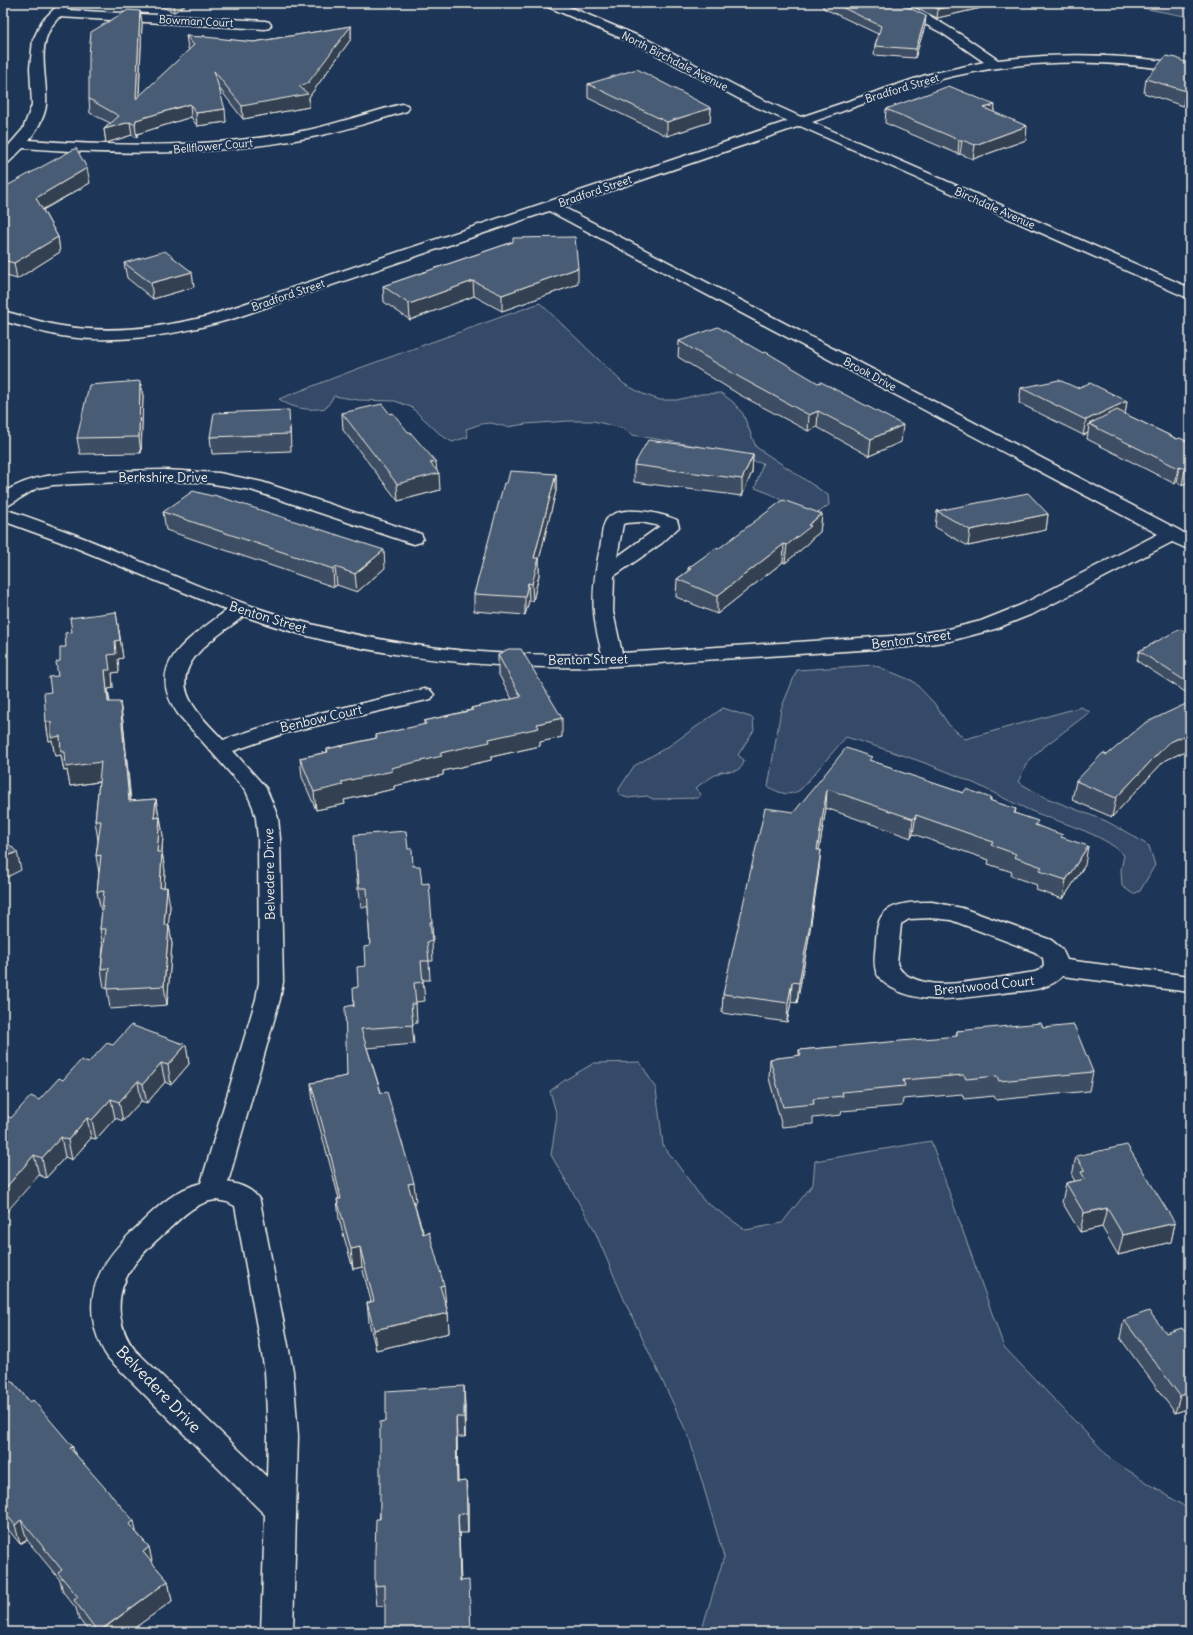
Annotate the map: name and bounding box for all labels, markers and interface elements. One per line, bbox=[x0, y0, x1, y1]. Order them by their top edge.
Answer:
street label: Bowman Court bbox=[158, 12, 234, 30]
street label: North Birchdale Avenue bbox=[619, 28, 731, 94]
street label: Bradford Street bbox=[863, 70, 941, 106]
street label: Bellflower Court bbox=[173, 136, 254, 156]
street label: Bradford Street bbox=[556, 172, 634, 210]
street label: Birchdale Avenue bbox=[953, 184, 1037, 232]
street label: Bradford Street bbox=[249, 276, 327, 314]
street label: Brook Drive bbox=[841, 354, 899, 394]
street label: Berkshire Drive bbox=[118, 469, 208, 486]
street label: Benton Street bbox=[227, 598, 309, 637]
street label: Benton Street bbox=[870, 626, 952, 653]
street label: Benton Street bbox=[548, 650, 629, 669]
street label: Benbow Court bbox=[278, 701, 364, 736]
street label: Belvedere Drive bbox=[260, 828, 279, 920]
street label: Brentwood Court bbox=[933, 972, 1036, 999]
street label: Belvedere Drive bbox=[112, 1341, 206, 1437]

